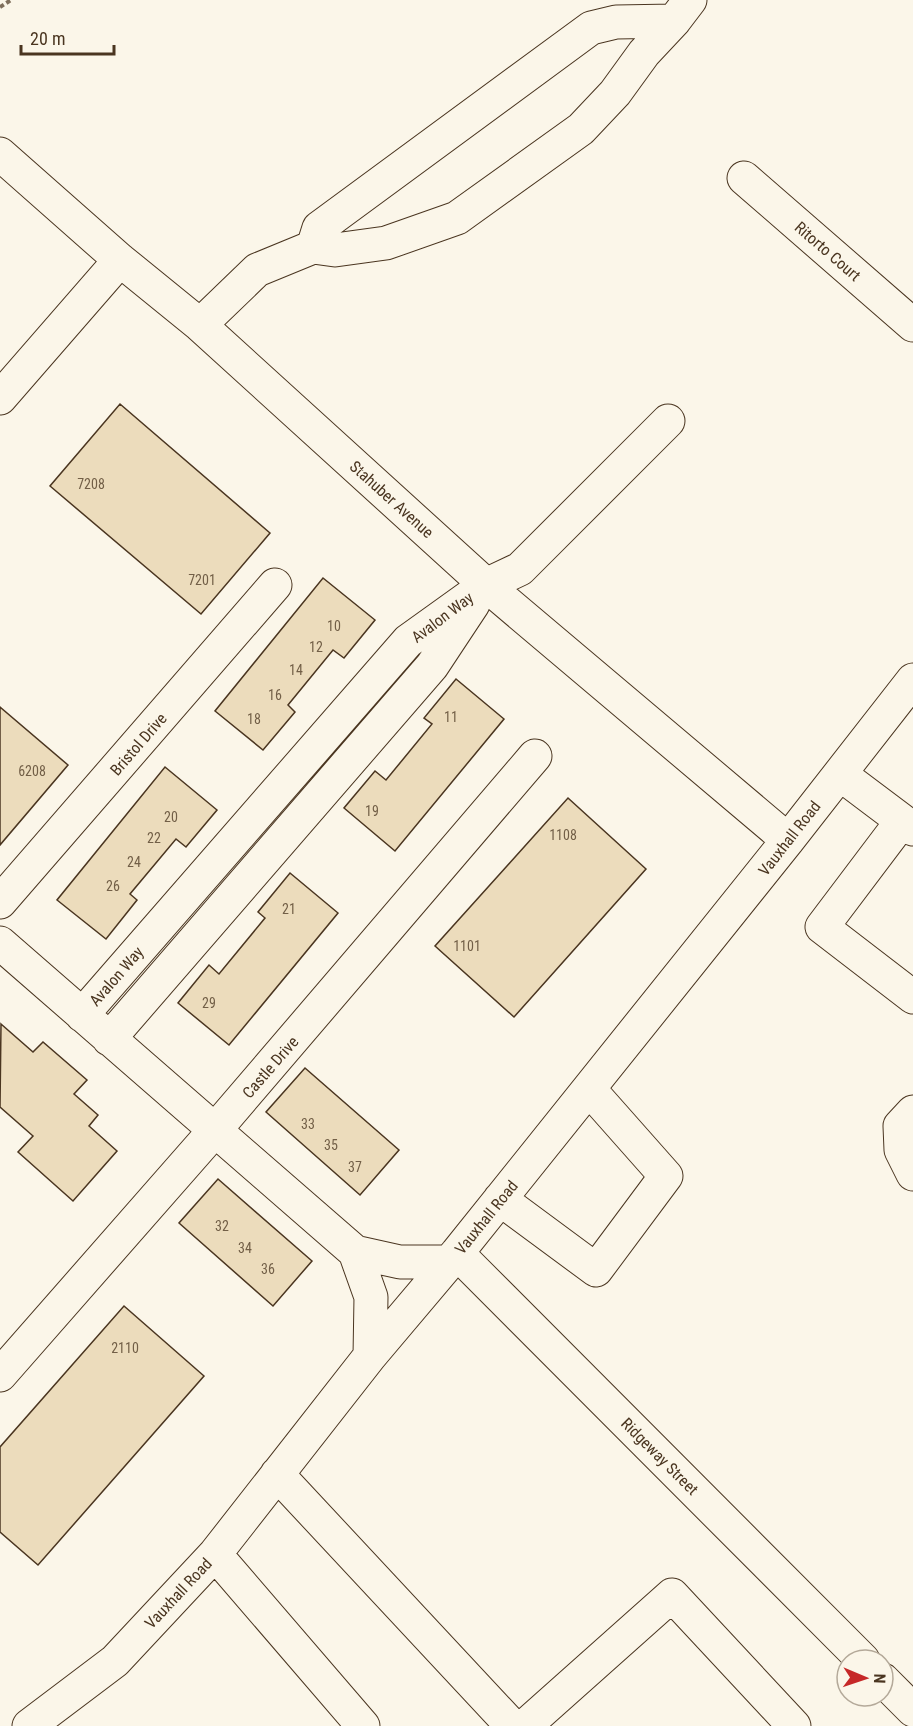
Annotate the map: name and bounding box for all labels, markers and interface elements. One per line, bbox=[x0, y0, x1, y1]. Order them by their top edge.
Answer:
scale bar bbox=[21, 18, 114, 56]
text: 20 m bbox=[30, 28, 65, 49]
street label: Ritorto Court bbox=[791, 218, 865, 285]
street label: Stahuber Avenue bbox=[346, 457, 437, 542]
house number: 7208 bbox=[77, 476, 105, 492]
house number: 7201 bbox=[188, 572, 216, 588]
street label: Avalon Way bbox=[408, 588, 477, 647]
house number: 10 bbox=[327, 618, 341, 634]
house number: 12 bbox=[309, 639, 323, 655]
house number: 14 bbox=[289, 662, 303, 678]
house number: 16 bbox=[268, 687, 282, 703]
street label: Bristol Drive bbox=[106, 709, 171, 779]
house number: 11 bbox=[444, 709, 458, 725]
house number: 18 bbox=[247, 711, 261, 727]
house number: 6208 bbox=[18, 763, 46, 779]
street label: Vauxhall Road bbox=[754, 797, 824, 879]
house number: 19 bbox=[365, 803, 379, 819]
house number: 20 bbox=[164, 809, 178, 825]
house number: 1108 bbox=[549, 827, 577, 843]
house number: 22 bbox=[147, 830, 161, 846]
house number: 24 bbox=[127, 854, 141, 870]
house number: 26 bbox=[106, 878, 120, 894]
house number: 21 bbox=[282, 901, 296, 917]
house number: 1101 bbox=[453, 938, 481, 954]
street label: Avalon Way bbox=[85, 942, 148, 1010]
house number: 29 bbox=[202, 995, 216, 1011]
street label: Castle Drive bbox=[238, 1033, 302, 1102]
house number: 33 bbox=[301, 1116, 315, 1132]
house number: 35 bbox=[324, 1137, 338, 1153]
house number: 37 bbox=[348, 1159, 362, 1175]
street label: Vauxhall Road bbox=[451, 1177, 522, 1258]
house number: 32 bbox=[215, 1218, 229, 1234]
house number: 34 bbox=[238, 1240, 252, 1256]
house number: 36 bbox=[261, 1261, 275, 1277]
house number: 2110 bbox=[111, 1340, 139, 1356]
street label: Ridgeway Street bbox=[617, 1414, 702, 1499]
street label: Vauxhall Road bbox=[141, 1554, 216, 1633]
north arrow bbox=[835, 1648, 895, 1708]
text: N bbox=[870, 1673, 889, 1684]

